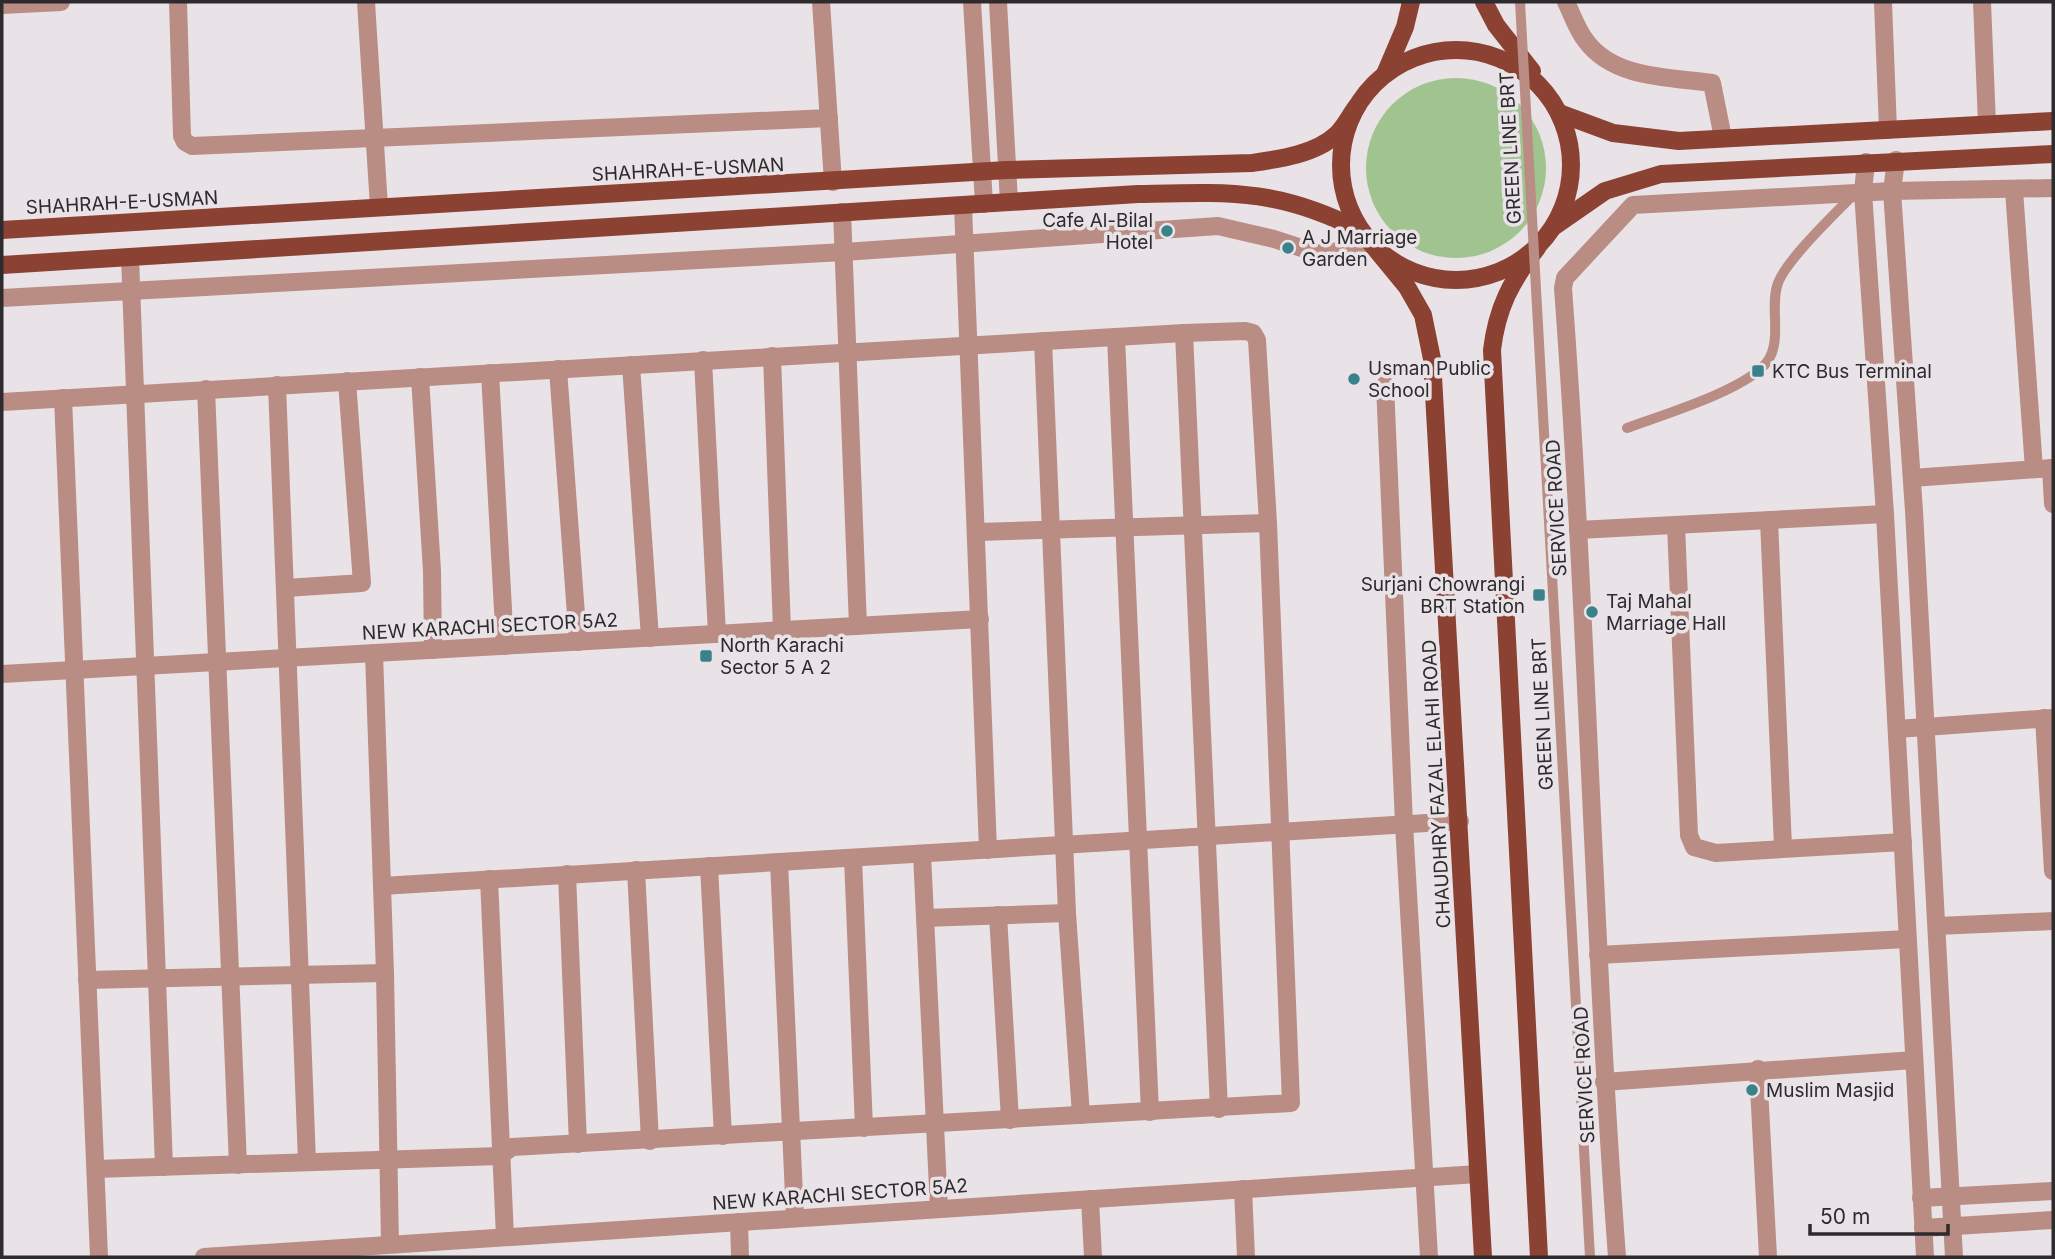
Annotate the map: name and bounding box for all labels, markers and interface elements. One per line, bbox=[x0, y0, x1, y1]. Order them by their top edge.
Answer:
street label: GREEN LINE BRT bbox=[1495, 71, 1526, 225]
street label: SHAHRAH-E-USMAN bbox=[591, 153, 785, 186]
street label: SHAHRAH-E-USMAN bbox=[25, 186, 219, 219]
place label: Cafe Al-Bilal Hotel bbox=[1042, 209, 1153, 254]
marker: Cafe Al-Bilal Hotel bbox=[1159, 223, 1175, 239]
place label: A J Marriage Garden bbox=[1302, 226, 1417, 271]
marker: A J Marriage Garden bbox=[1280, 240, 1296, 256]
place label: Usman Public School bbox=[1368, 357, 1491, 402]
place label: KTC Bus Terminal bbox=[1772, 360, 1932, 383]
marker: KTC Bus Terminal bbox=[1750, 363, 1766, 379]
marker: Usman Public School bbox=[1346, 371, 1362, 387]
street label: SERVICE ROAD bbox=[1541, 439, 1572, 577]
place label: Surjani Chowrangi BRT Station bbox=[1361, 573, 1525, 618]
marker: Surjani Chowrangi BRT Station bbox=[1531, 587, 1547, 603]
place label: Taj Mahal Marriage Hall bbox=[1606, 590, 1726, 635]
marker: Taj Mahal Marriage Hall bbox=[1584, 604, 1600, 620]
street label: NEW KARACHI SECTOR 5A2 bbox=[361, 608, 619, 645]
place label: North Karachi Sector 5 A 2 bbox=[720, 634, 844, 679]
street label: GREEN LINE BRT bbox=[1527, 637, 1558, 791]
street label: CHAUDHRY FAZAL ELAHI ROAD bbox=[1417, 639, 1456, 929]
marker: North Karachi Sector 5 A 2 bbox=[698, 648, 714, 664]
street label: SERVICE ROAD bbox=[1569, 1006, 1600, 1144]
place label: Muslim Masjid bbox=[1766, 1079, 1894, 1102]
marker: Muslim Masjid bbox=[1744, 1082, 1760, 1098]
street label: NEW KARACHI SECTOR 5A2 bbox=[711, 1174, 969, 1215]
scale bar bbox=[1810, 1192, 1948, 1236]
text: 50 m bbox=[1820, 1204, 1870, 1229]

